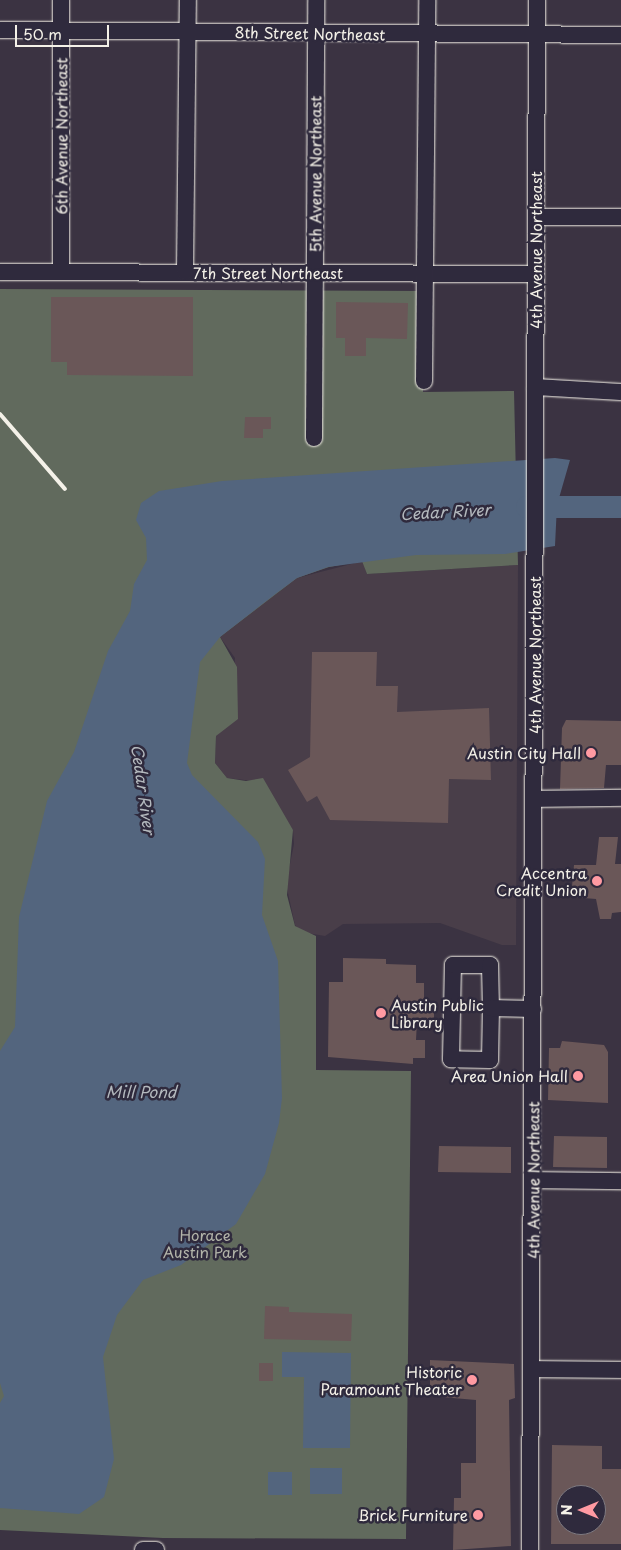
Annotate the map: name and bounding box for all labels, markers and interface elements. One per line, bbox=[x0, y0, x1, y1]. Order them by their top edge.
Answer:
scale bar bbox=[18, 15, 111, 47]
text: 50 m bbox=[23, 22, 62, 45]
street label: 8th Street Northeast bbox=[234, 23, 386, 43]
street label: 6th Avenue Northeast bbox=[52, 57, 70, 215]
street label: 5th Avenue Northeast bbox=[306, 95, 324, 253]
street label: 4th Avenue Northeast bbox=[527, 171, 545, 329]
street label: 7th Street Northeast bbox=[193, 264, 343, 282]
water label: Cedar River bbox=[399, 499, 491, 523]
street label: 4th Avenue Northeast bbox=[526, 576, 544, 734]
water label: Cedar River bbox=[128, 743, 160, 835]
place label: Austin City Hall bbox=[465, 744, 581, 762]
marker: Austin City Hall bbox=[585, 747, 597, 759]
place label: Accentra Credit Union bbox=[495, 863, 587, 898]
marker: Accentra Credit Union bbox=[591, 875, 603, 887]
place label: Austin Public Library bbox=[391, 995, 485, 1030]
marker: Austin Public Library bbox=[375, 1007, 387, 1019]
place label: Area Union Hall bbox=[451, 1067, 568, 1085]
marker: Area Union Hall bbox=[572, 1070, 584, 1082]
water label: Mill Pond bbox=[106, 1081, 176, 1101]
street label: 4th Avenue Northeast bbox=[524, 1101, 542, 1259]
park label: Horace Austin Park bbox=[163, 1225, 247, 1260]
place label: Historic Paramount Theater bbox=[321, 1362, 462, 1397]
marker: Historic Paramount Theater bbox=[466, 1374, 478, 1386]
north arrow bbox=[556, 1485, 606, 1535]
text: N bbox=[556, 1504, 577, 1516]
place label: Brick Furniture bbox=[357, 1506, 468, 1524]
marker: Brick Furniture bbox=[472, 1509, 484, 1521]

